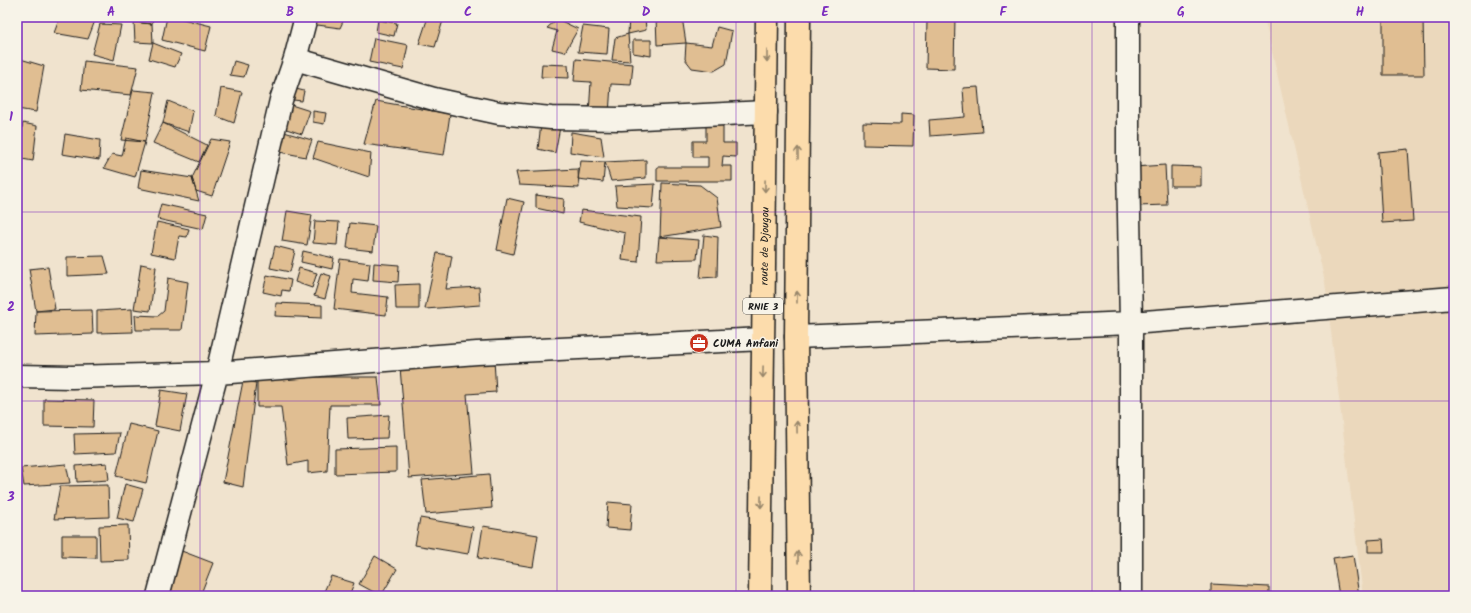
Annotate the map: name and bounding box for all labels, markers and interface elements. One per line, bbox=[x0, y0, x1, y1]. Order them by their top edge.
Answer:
text: A bbox=[107, 2, 115, 23]
text: B bbox=[286, 2, 294, 23]
text: C bbox=[464, 2, 472, 23]
text: D bbox=[642, 2, 651, 23]
text: E bbox=[821, 2, 829, 23]
text: F bbox=[999, 2, 1007, 23]
text: G bbox=[1177, 2, 1185, 23]
text: H bbox=[1356, 2, 1365, 23]
one-way arrow bbox=[763, 49, 771, 62]
text: 1 bbox=[9, 107, 13, 128]
one-way arrow bbox=[794, 147, 802, 160]
one-way arrow bbox=[761, 179, 769, 192]
street label: route de Djougou bbox=[756, 206, 775, 285]
one-way arrow bbox=[793, 291, 801, 304]
text: 2 bbox=[7, 297, 15, 318]
road number: RNIE 3 bbox=[743, 298, 783, 314]
office icon: CUMA Anfani bbox=[688, 332, 710, 354]
place label: CUMA Anfani bbox=[713, 335, 779, 353]
one-way arrow bbox=[759, 365, 767, 378]
one-way arrow bbox=[793, 421, 801, 434]
text: 3 bbox=[6, 487, 15, 508]
one-way arrow bbox=[757, 495, 765, 508]
one-way arrow bbox=[794, 551, 802, 564]

